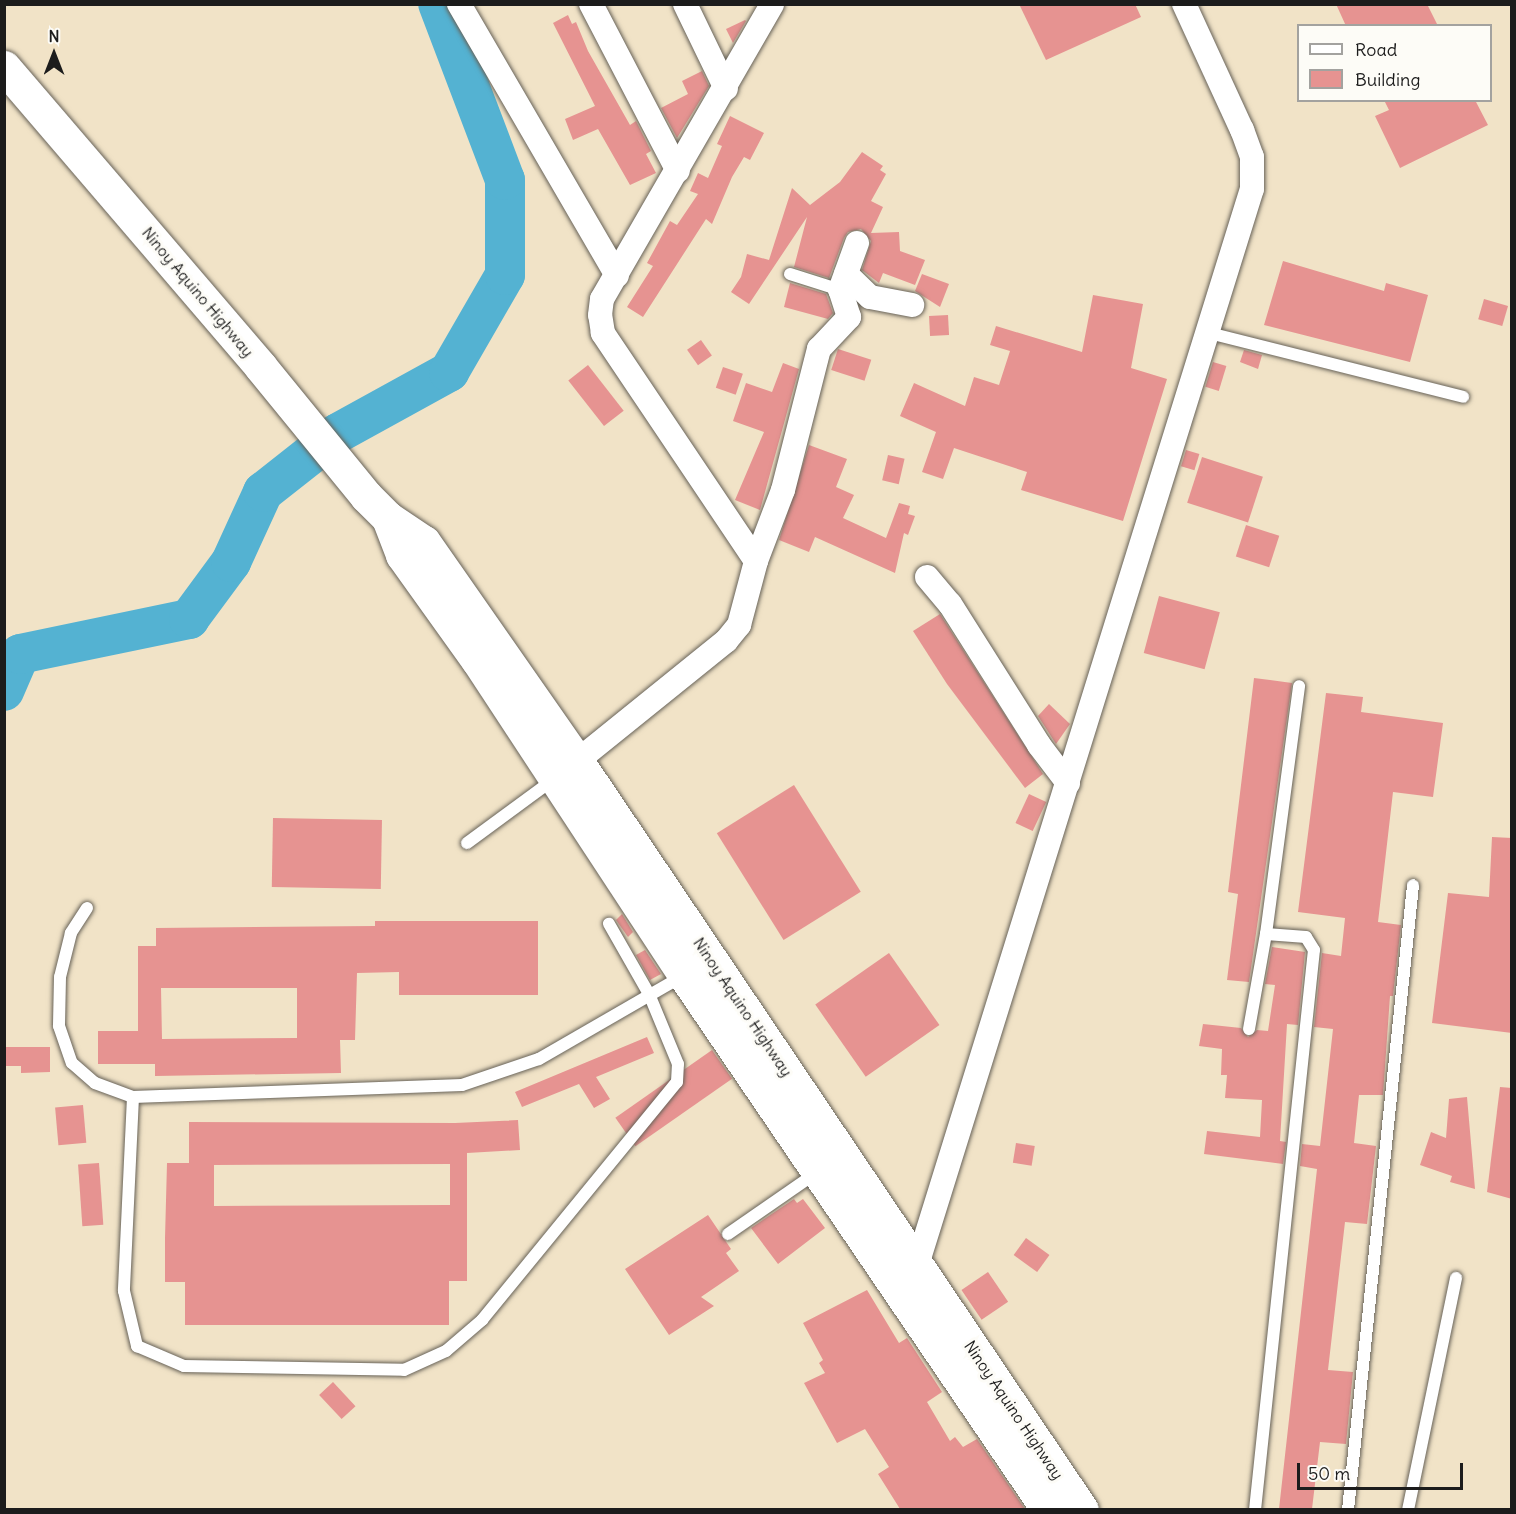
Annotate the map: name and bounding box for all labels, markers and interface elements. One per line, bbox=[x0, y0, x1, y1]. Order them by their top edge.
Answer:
north arrow bbox=[24, 24, 84, 84]
legend bbox=[1297, 24, 1492, 102]
text: N bbox=[48, 26, 60, 46]
text: Road bbox=[1355, 38, 1397, 61]
text: Building bbox=[1355, 68, 1420, 91]
street label: Ninoy Aquino Highway bbox=[138, 223, 258, 361]
street label: Ninoy Aquino Highway bbox=[689, 934, 797, 1080]
street label: Ninoy Aquino Highway bbox=[960, 1337, 1068, 1483]
scale bar bbox=[1300, 1451, 1466, 1489]
text: 50 m bbox=[1308, 1462, 1350, 1485]

